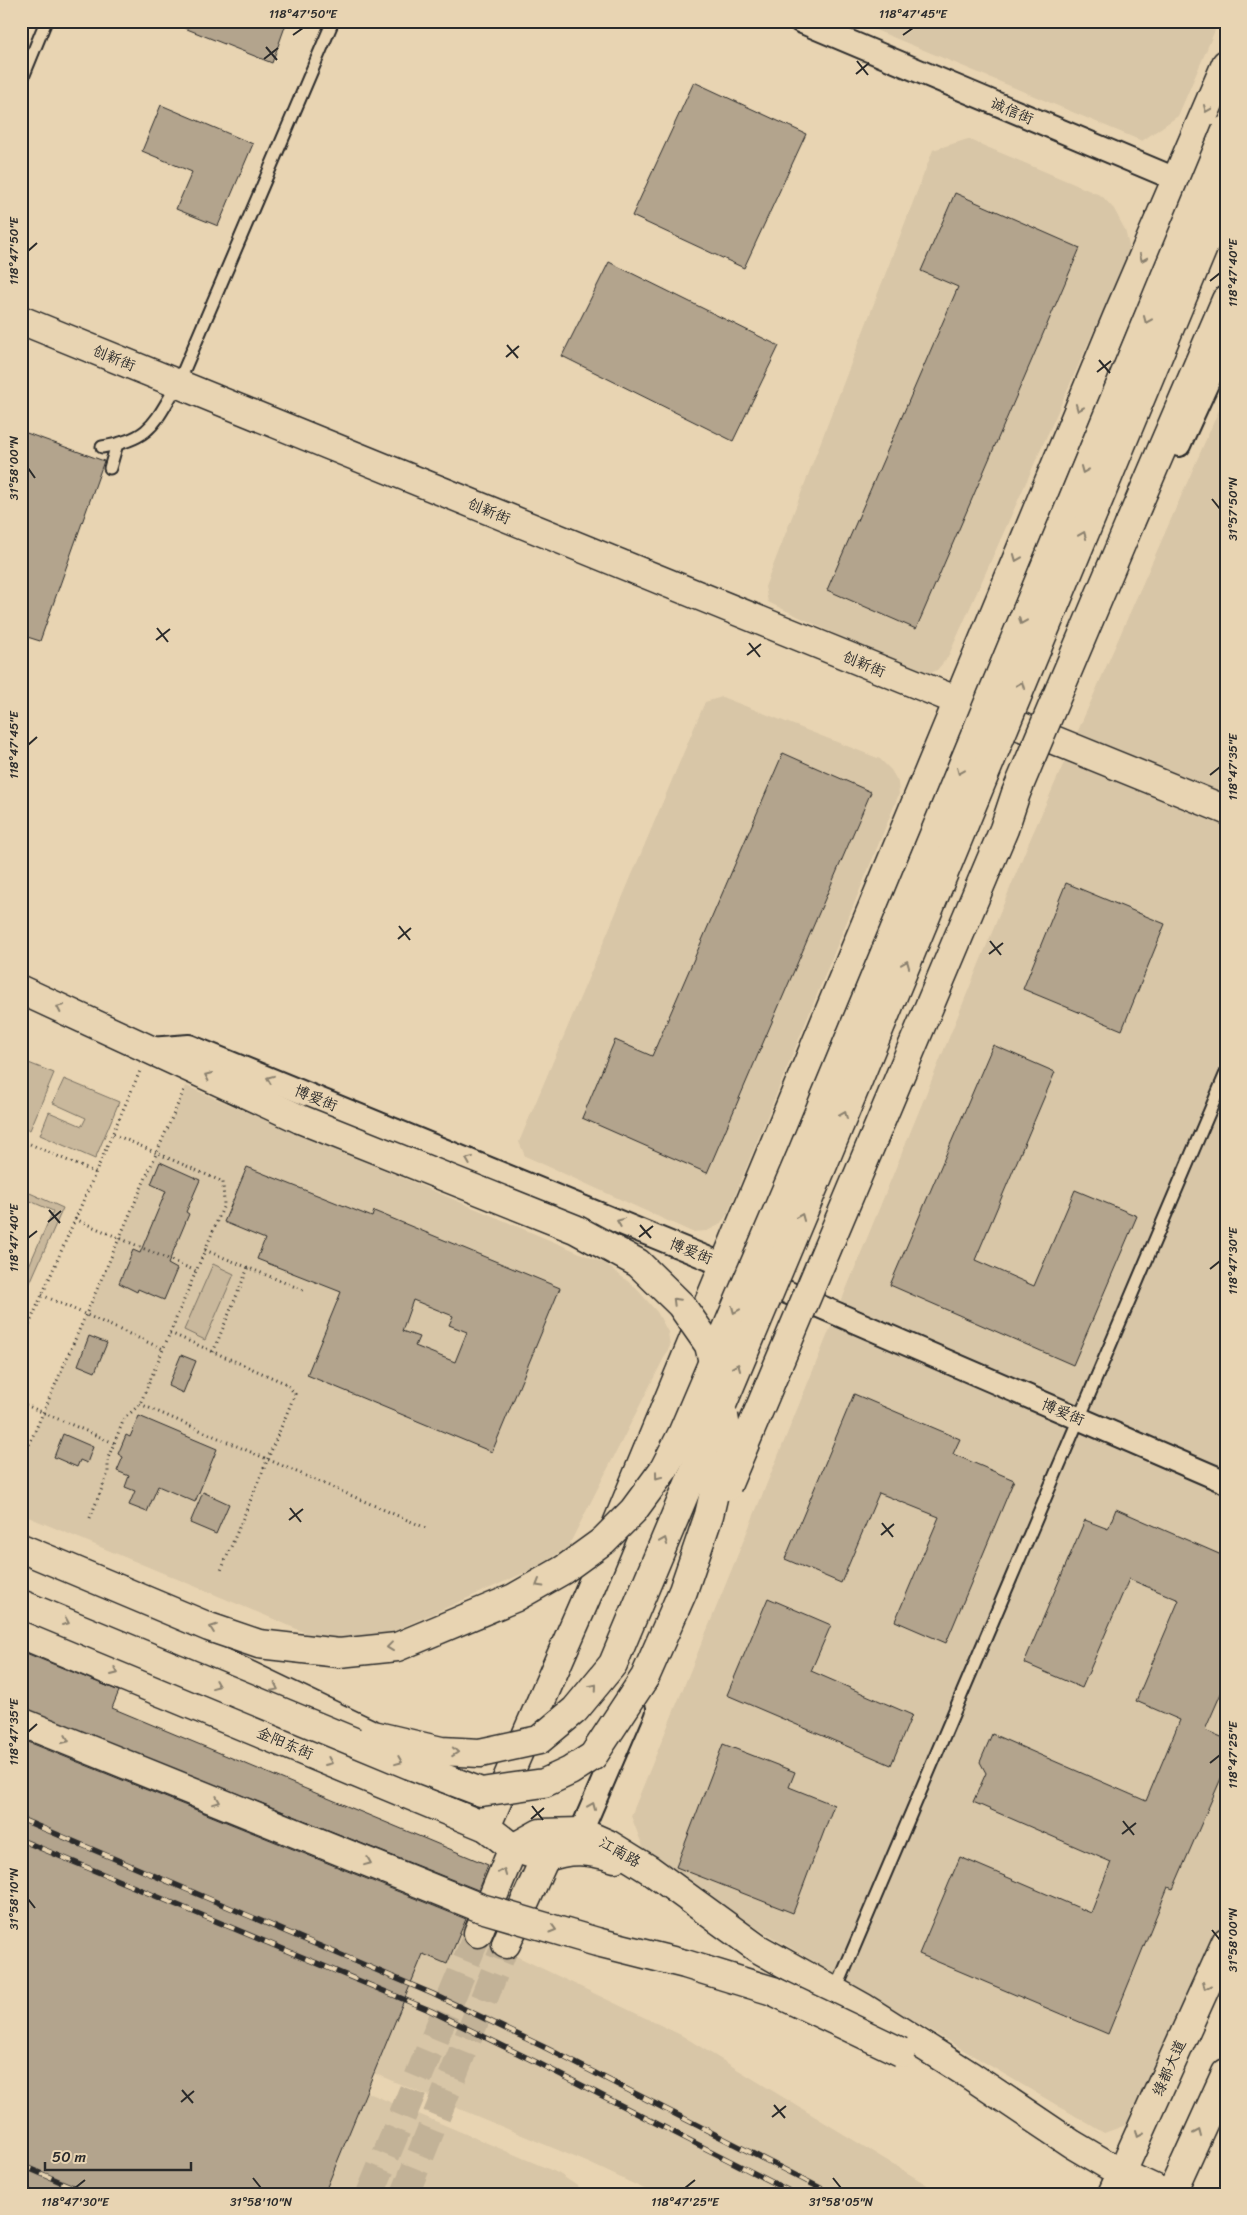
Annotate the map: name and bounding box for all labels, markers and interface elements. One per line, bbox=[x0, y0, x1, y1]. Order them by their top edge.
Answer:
text: 118°47'50"E bbox=[269, 3, 338, 25]
text: 118°47'45"E bbox=[879, 3, 948, 25]
street label: 诚信街 bbox=[986, 90, 1038, 132]
one-way arrow bbox=[1202, 104, 1213, 113]
text: 118°47'50"E bbox=[3, 216, 25, 285]
text: 118°47'40"E bbox=[1222, 238, 1244, 307]
one-way arrow bbox=[1138, 253, 1149, 262]
one-way arrow bbox=[1142, 315, 1153, 324]
street label: 创新街 bbox=[88, 338, 140, 378]
one-way arrow bbox=[1075, 403, 1085, 411]
text: 31°58'00"N bbox=[3, 435, 25, 500]
one-way arrow bbox=[1080, 466, 1090, 474]
text: 31°57'50"N bbox=[1222, 476, 1244, 541]
street label: 创新街 bbox=[463, 491, 515, 531]
one-way arrow bbox=[1078, 531, 1088, 539]
one-way arrow bbox=[1013, 553, 1023, 562]
one-way arrow bbox=[1018, 616, 1028, 624]
street label: 创新街 bbox=[838, 644, 890, 684]
one-way arrow bbox=[1015, 681, 1026, 690]
text: 118°47'45"E bbox=[3, 710, 25, 779]
text: 118°47'35"E bbox=[1222, 732, 1244, 801]
one-way arrow bbox=[956, 766, 966, 775]
one-way arrow bbox=[900, 960, 910, 969]
one-way arrow bbox=[56, 1004, 65, 1015]
one-way arrow bbox=[204, 1072, 213, 1083]
one-way arrow bbox=[266, 1075, 275, 1086]
street label: 博爱街 bbox=[290, 1078, 342, 1118]
one-way arrow bbox=[838, 1111, 848, 1120]
one-way arrow bbox=[465, 1156, 474, 1167]
text: 118°47'40"E bbox=[3, 1203, 25, 1272]
one-way arrow bbox=[794, 1213, 805, 1222]
one-way arrow bbox=[616, 1218, 625, 1228]
text: 118°47'30"E bbox=[1222, 1226, 1244, 1295]
street label: 博爱街 bbox=[665, 1231, 717, 1271]
one-way arrow bbox=[673, 1297, 682, 1306]
one-way arrow bbox=[730, 1305, 741, 1314]
one-way arrow bbox=[731, 1363, 742, 1372]
street label: 博爱街 bbox=[1037, 1391, 1089, 1433]
one-way arrow bbox=[656, 1470, 664, 1479]
one-way arrow bbox=[658, 1537, 668, 1546]
one-way arrow bbox=[535, 1577, 544, 1587]
one-way arrow bbox=[61, 1616, 70, 1627]
one-way arrow bbox=[210, 1624, 218, 1634]
one-way arrow bbox=[386, 1642, 394, 1652]
one-way arrow bbox=[110, 1666, 119, 1677]
one-way arrow bbox=[211, 1679, 220, 1689]
one-way arrow bbox=[270, 1682, 279, 1692]
one-way arrow bbox=[588, 1683, 597, 1692]
text: 118°47'35"E bbox=[3, 1697, 25, 1766]
street label: 金阳东街 bbox=[252, 1719, 318, 1767]
text: 118°47'25"E bbox=[1222, 1720, 1244, 1789]
one-way arrow bbox=[61, 1734, 70, 1745]
one-way arrow bbox=[451, 1746, 459, 1757]
one-way arrow bbox=[394, 1754, 403, 1765]
one-way arrow bbox=[324, 1755, 333, 1766]
one-way arrow bbox=[212, 1795, 221, 1805]
one-way arrow bbox=[586, 1802, 597, 1811]
street label: 江南路 bbox=[594, 1829, 646, 1875]
one-way arrow bbox=[363, 1856, 371, 1866]
text: 31°58'10"N bbox=[3, 1867, 25, 1930]
one-way arrow bbox=[497, 1868, 508, 1877]
text: 31°58'00"N bbox=[1222, 1907, 1244, 1972]
one-way arrow bbox=[548, 1924, 557, 1934]
one-way arrow bbox=[1201, 1981, 1212, 1990]
street label: 绿都大道 bbox=[1145, 2035, 1193, 2101]
one-way arrow bbox=[1134, 2129, 1145, 2138]
one-way arrow bbox=[1192, 2129, 1203, 2138]
scale bar bbox=[45, 2140, 191, 2172]
text: 50 m bbox=[52, 2144, 87, 2170]
text: 118°47'30"E bbox=[41, 2191, 110, 2213]
text: 31°58'10"N bbox=[230, 2191, 293, 2213]
text: 118°47'25"E bbox=[651, 2191, 720, 2213]
text: 31°58'05"N bbox=[809, 2191, 874, 2213]

